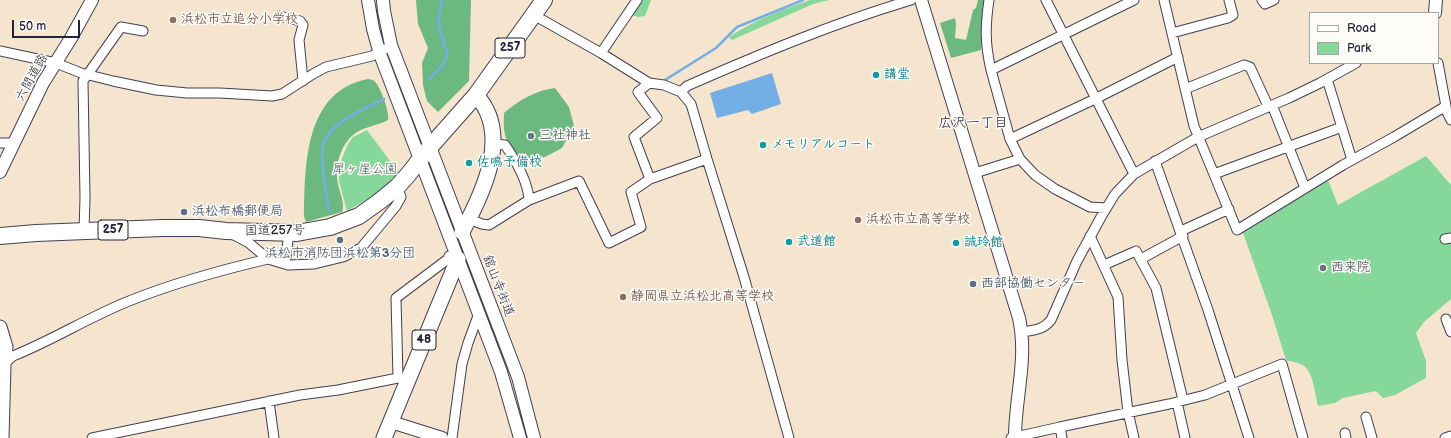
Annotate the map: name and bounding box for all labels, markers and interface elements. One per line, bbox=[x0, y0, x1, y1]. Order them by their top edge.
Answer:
scale bar bbox=[14, 12, 82, 38]
place label: 浜松市立追分小学校 bbox=[181, 12, 298, 28]
legend bbox=[1309, 12, 1439, 64]
marker: 浜松市立追分小学校 bbox=[168, 15, 178, 25]
text: 50 m bbox=[19, 19, 46, 34]
text: Road bbox=[1347, 21, 1376, 36]
road number: 257 bbox=[495, 38, 525, 58]
text: Park bbox=[1347, 41, 1371, 56]
street label: 六間道路 bbox=[13, 51, 51, 105]
place label: 講堂 bbox=[884, 67, 910, 83]
marker: 講堂 bbox=[871, 70, 881, 80]
district label: 広沢一丁目 bbox=[938, 115, 1008, 131]
place label: 三社神社 bbox=[539, 128, 591, 144]
marker: 三社神社 bbox=[526, 131, 536, 141]
place label: メモリアルコート bbox=[771, 137, 875, 153]
marker: メモリアルコート bbox=[758, 140, 768, 150]
place label: 佐鳴予備校 bbox=[477, 155, 542, 171]
marker: 佐鳴予備校 bbox=[464, 158, 474, 168]
park label: 犀ヶ崖公園 bbox=[333, 162, 397, 178]
place label: 浜松布橋郵便局 bbox=[192, 204, 283, 220]
marker: 浜松布橋郵便局 bbox=[179, 207, 189, 217]
place label: 浜松市立高等学校 bbox=[866, 212, 970, 228]
marker: 浜松市立高等学校 bbox=[853, 215, 863, 225]
road number: 257 bbox=[98, 220, 128, 240]
street label: 国道257号 bbox=[245, 223, 305, 239]
place label: 武道館 bbox=[797, 234, 836, 250]
marker: 浜松市消防団浜松第3分団 bbox=[335, 235, 345, 245]
place label: 誠玲館 bbox=[964, 235, 1003, 251]
marker: 武道館 bbox=[784, 237, 794, 247]
marker: 誠玲館 bbox=[951, 238, 961, 248]
place label: 浜松市消防団浜松第3分団 bbox=[265, 246, 415, 262]
street label: 舘山寺街道 bbox=[479, 253, 517, 319]
place label: 西来院 bbox=[1331, 260, 1370, 276]
marker: 西来院 bbox=[1318, 263, 1328, 273]
place label: 西部協働センター bbox=[981, 276, 1085, 292]
marker: 西部協働センター bbox=[968, 279, 978, 289]
place label: 静岡県立浜松北高等学校 bbox=[631, 289, 774, 305]
marker: 静岡県立浜松北高等学校 bbox=[618, 292, 628, 302]
road number: 48 bbox=[412, 330, 436, 350]

